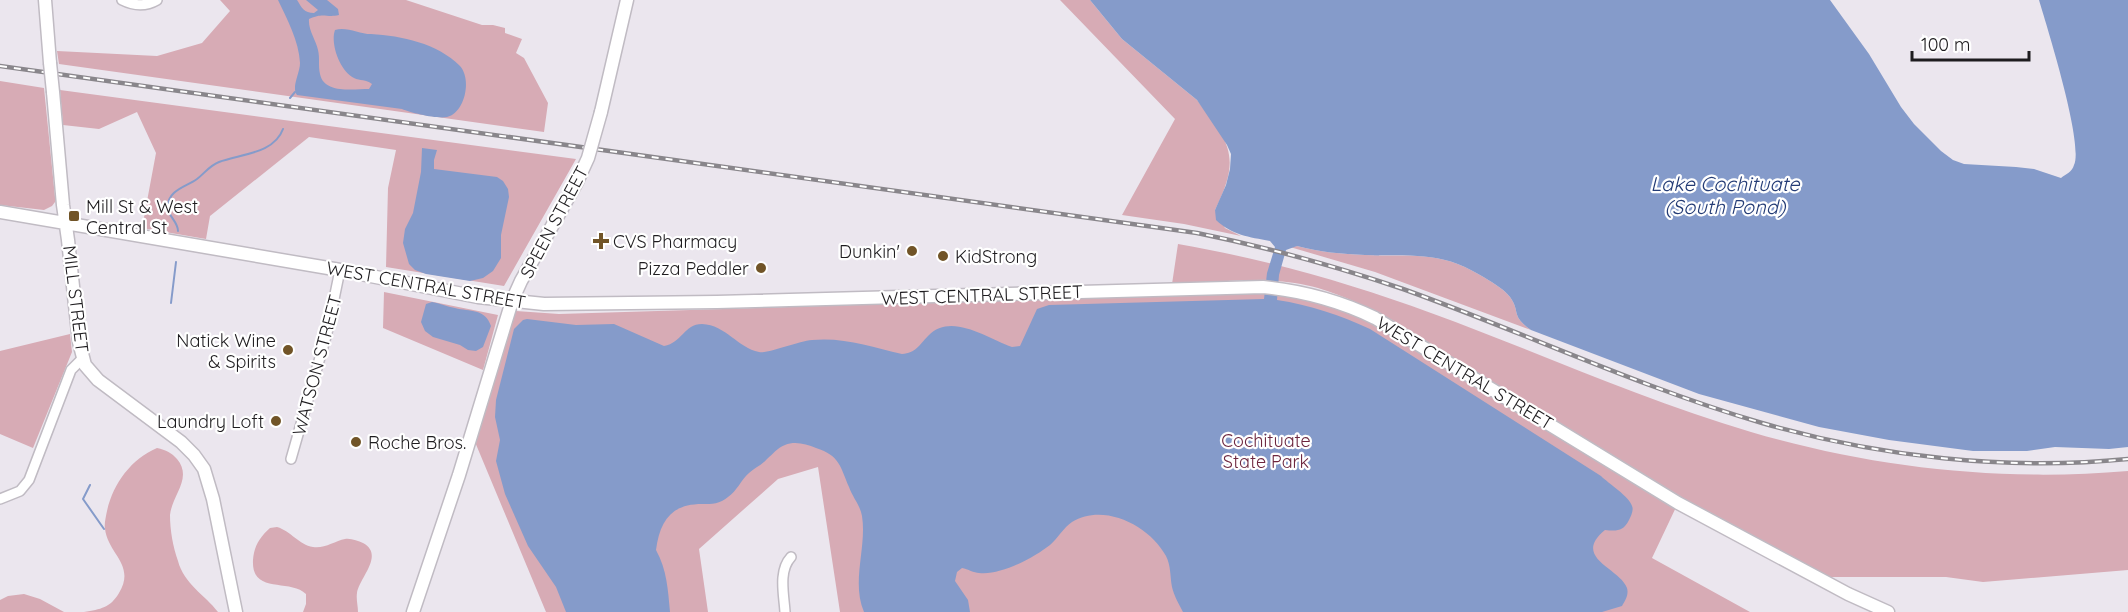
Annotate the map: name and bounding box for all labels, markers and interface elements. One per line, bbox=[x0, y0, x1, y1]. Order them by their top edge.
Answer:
scale bar bbox=[1912, 24, 2029, 62]
text: 100 m bbox=[1921, 33, 1970, 56]
street label: SPEEN STREET bbox=[515, 162, 593, 282]
water label: Lake Cochituate (South Pond) bbox=[1650, 171, 1800, 219]
place label: Mill St & West Central St bbox=[86, 195, 198, 239]
marker: Mill St & West Central St bbox=[67, 209, 81, 223]
place label: CVS Pharmacy bbox=[613, 230, 737, 253]
marker: CVS Pharmacy bbox=[594, 234, 608, 248]
place label: Dunkin' bbox=[839, 240, 900, 263]
street label: MILL STREET bbox=[58, 244, 94, 354]
marker: Dunkin' bbox=[905, 244, 919, 258]
place label: KidStrong bbox=[955, 245, 1037, 268]
marker: KidStrong bbox=[936, 249, 950, 263]
street label: WEST CENTRAL STREET bbox=[325, 256, 528, 314]
place label: Pizza Peddler bbox=[638, 257, 749, 280]
marker: Pizza Peddler bbox=[754, 261, 768, 275]
street label: WEST CENTRAL STREET bbox=[881, 280, 1083, 310]
street label: WATSON STREET bbox=[287, 292, 347, 438]
street label: WEST CENTRAL STREET bbox=[1372, 311, 1558, 435]
place label: Natick Wine & Spirits bbox=[176, 329, 276, 373]
marker: Natick Wine & Spirits bbox=[281, 343, 295, 357]
place label: Laundry Loft bbox=[157, 410, 264, 433]
marker: Laundry Loft bbox=[269, 414, 283, 428]
park label: Cochituate State Park bbox=[1221, 429, 1311, 473]
place label: Roche Bros. bbox=[368, 431, 466, 454]
marker: Roche Bros. bbox=[349, 435, 363, 449]

